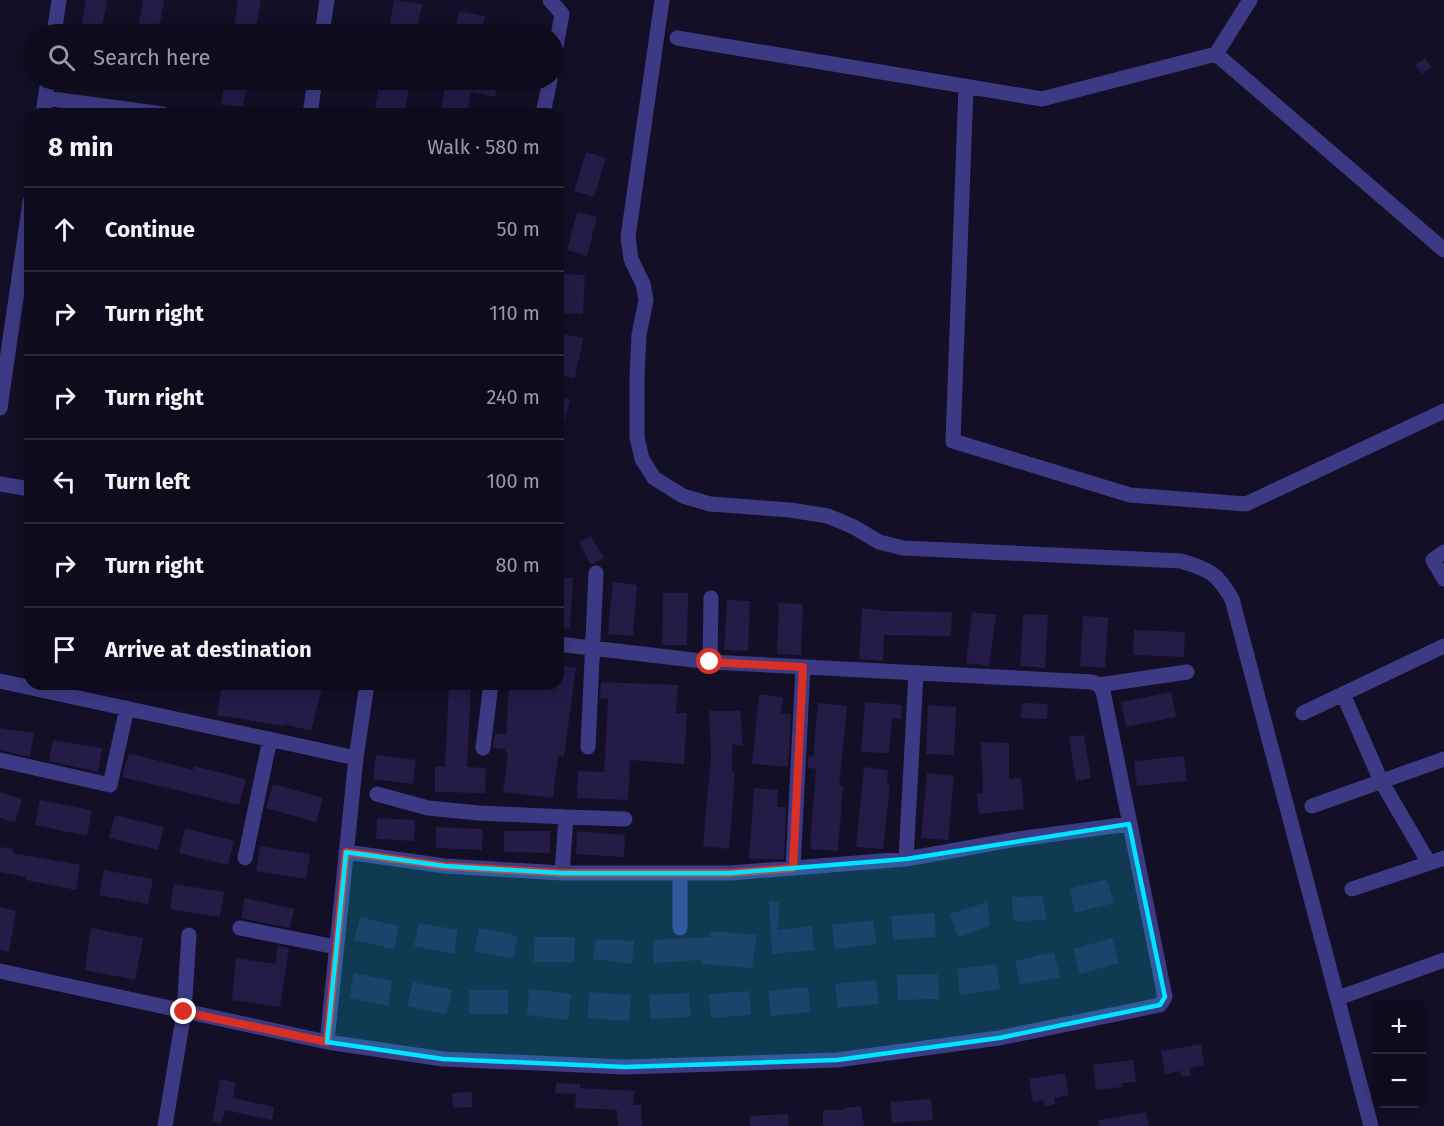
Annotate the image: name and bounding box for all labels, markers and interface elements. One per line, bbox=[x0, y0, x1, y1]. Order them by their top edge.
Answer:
search box bbox=[24, 24, 564, 90]
icon: search bbox=[45, 41, 78, 74]
text: Search here bbox=[93, 44, 211, 71]
text: 8 min bbox=[48, 132, 114, 163]
text: Walk · 580 m bbox=[427, 135, 540, 159]
icon: ahead bbox=[48, 213, 81, 246]
text: Continue bbox=[105, 216, 195, 243]
text: 50 m bbox=[496, 217, 540, 241]
icon: right bbox=[48, 297, 81, 330]
text: Turn right bbox=[105, 300, 204, 327]
text: 110 m bbox=[489, 301, 540, 325]
icon: right bbox=[48, 381, 81, 414]
text: Turn right bbox=[105, 384, 204, 411]
text: 240 m bbox=[486, 385, 540, 409]
icon: left bbox=[48, 465, 81, 498]
text: Turn left bbox=[105, 468, 190, 495]
text: 100 m bbox=[487, 469, 540, 493]
icon: right bbox=[48, 549, 81, 582]
text: Turn right bbox=[105, 552, 204, 579]
text: 80 m bbox=[495, 553, 540, 577]
icon: arrive bbox=[48, 633, 81, 666]
text: Arrive at destination bbox=[105, 636, 312, 663]
route start bbox=[696, 648, 722, 674]
route end bbox=[170, 998, 196, 1024]
map controls bbox=[1372, 1000, 1426, 1108]
button: + bbox=[1372, 1000, 1426, 1054]
button: − bbox=[1372, 1054, 1426, 1108]

